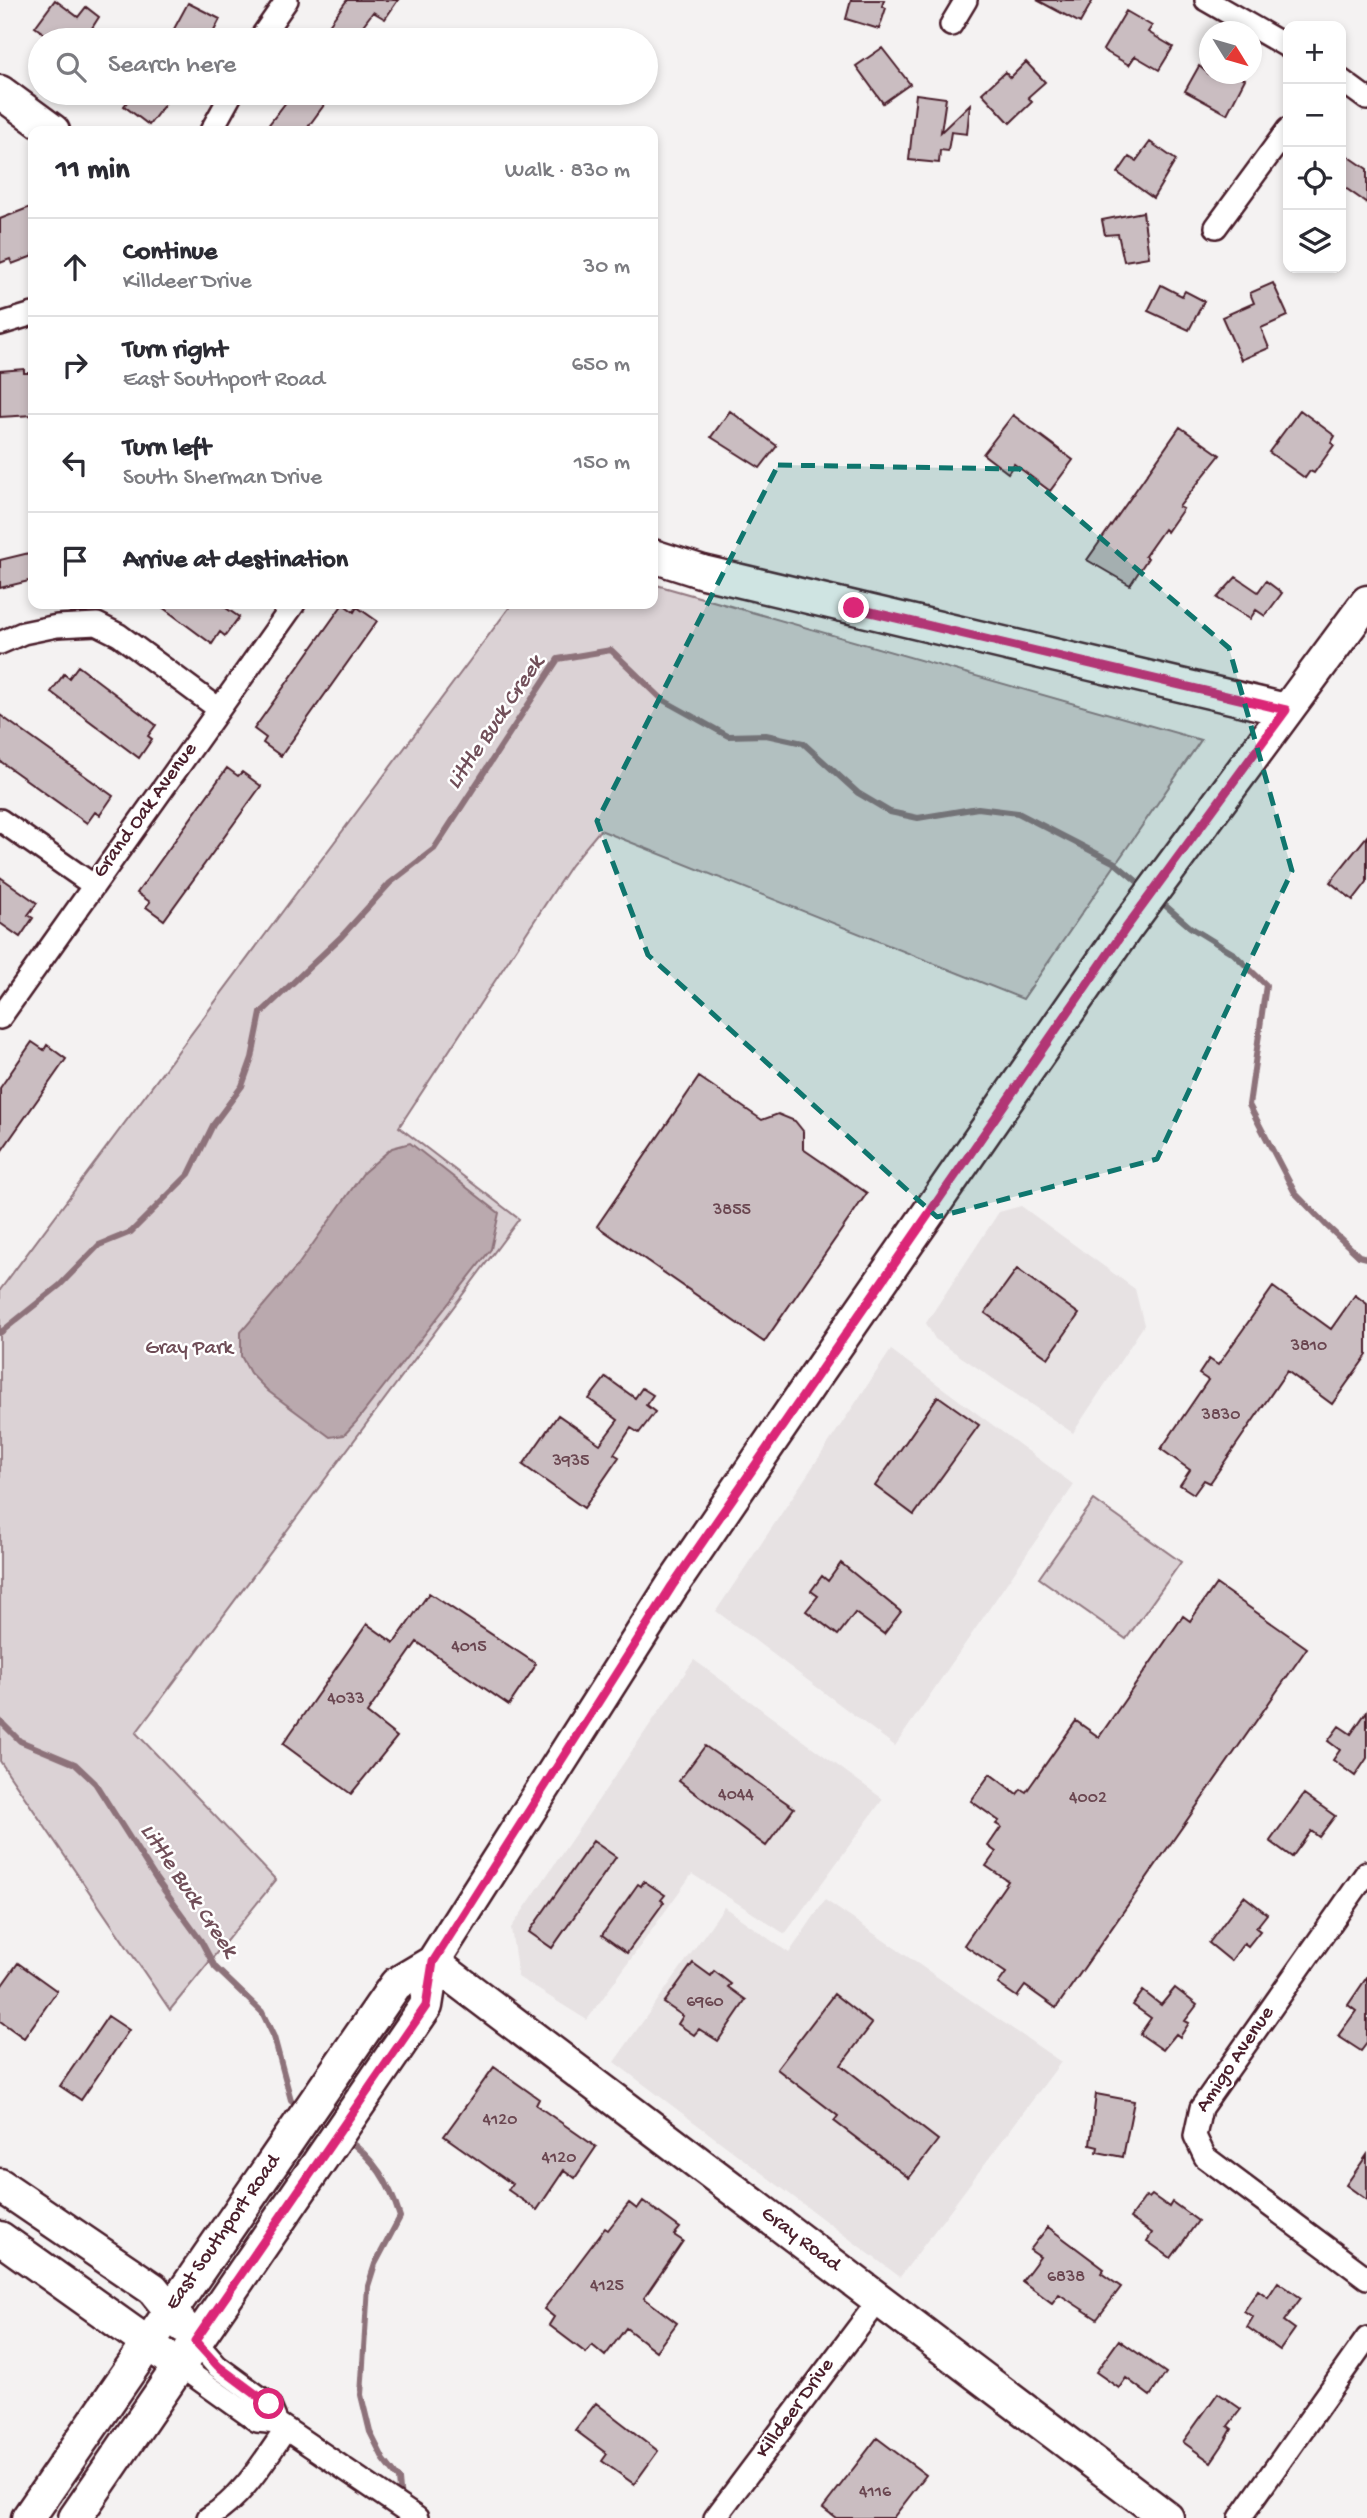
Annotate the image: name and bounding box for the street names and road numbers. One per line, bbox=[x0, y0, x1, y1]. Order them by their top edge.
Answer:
street label: Grand Oak Avenue bbox=[88, 737, 204, 884]
street label: Amigo Avenue bbox=[1191, 2001, 1281, 2118]
street label: East Southport Road bbox=[161, 2149, 288, 2316]
street label: Gray Road bbox=[755, 2202, 846, 2279]
street label: Killdeer Drive bbox=[751, 2353, 841, 2464]

